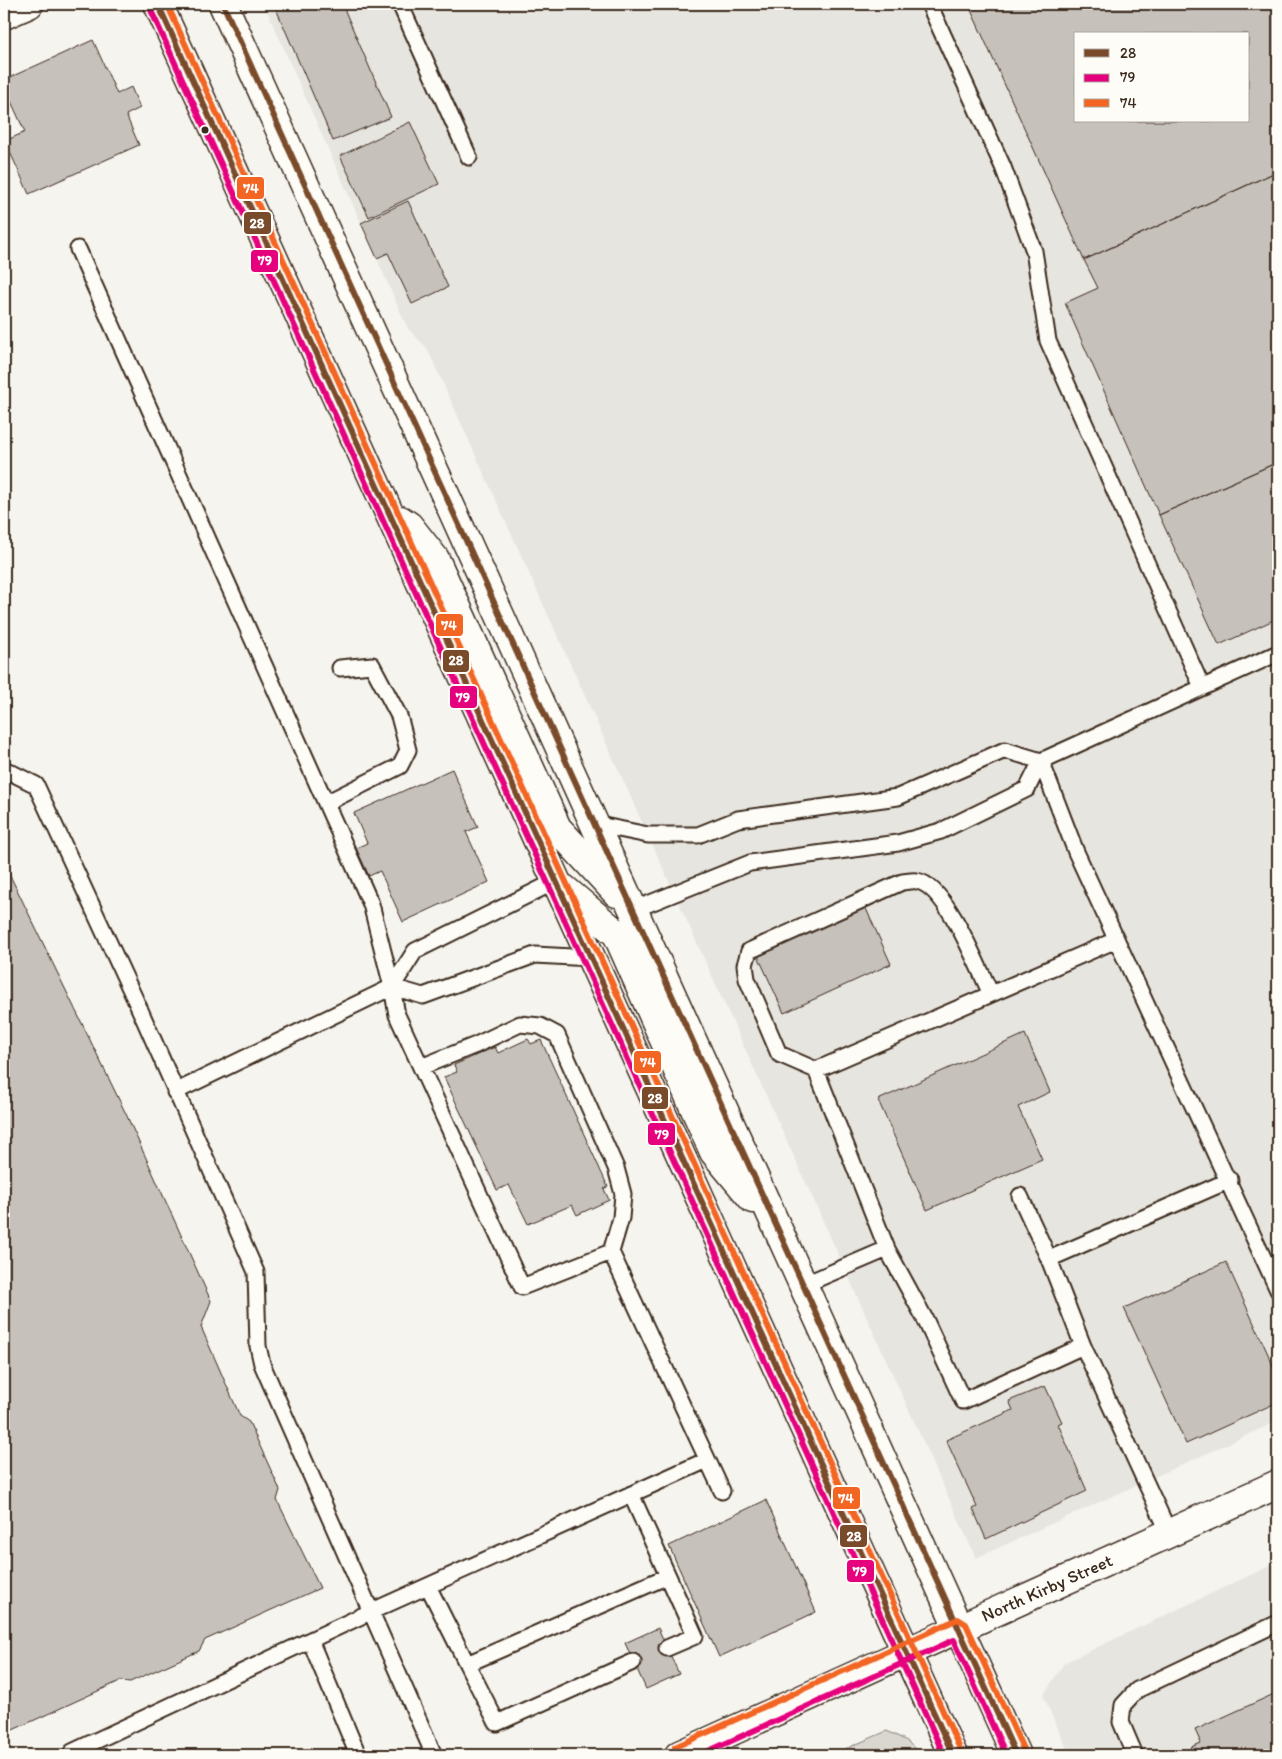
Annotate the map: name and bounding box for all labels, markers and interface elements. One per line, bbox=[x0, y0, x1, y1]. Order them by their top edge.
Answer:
legend bbox=[1074, 32, 1250, 122]
text: 28 bbox=[1120, 44, 1136, 62]
text: 79 bbox=[1120, 68, 1135, 86]
text: 74 bbox=[1120, 94, 1136, 112]
unlabelled marker bbox=[200, 125, 210, 135]
line badge: 74 bbox=[236, 176, 265, 200]
text: 74 bbox=[242, 180, 259, 197]
line badge: 28 bbox=[243, 211, 272, 235]
text: 28 bbox=[249, 215, 265, 232]
line badge: 79 bbox=[250, 249, 279, 273]
text: 79 bbox=[257, 252, 272, 269]
line badge: 74 bbox=[435, 613, 464, 637]
text: 74 bbox=[440, 617, 457, 634]
line badge: 28 bbox=[442, 649, 470, 673]
text: 28 bbox=[448, 652, 464, 669]
line badge: 79 bbox=[449, 685, 478, 709]
text: 79 bbox=[455, 689, 470, 706]
line badge: 74 bbox=[633, 1050, 662, 1074]
text: 74 bbox=[639, 1054, 656, 1071]
line badge: 28 bbox=[641, 1086, 669, 1110]
text: 28 bbox=[647, 1090, 663, 1107]
line badge: 79 bbox=[647, 1122, 676, 1146]
text: 79 bbox=[654, 1126, 669, 1143]
line badge: 74 bbox=[832, 1486, 861, 1510]
text: 74 bbox=[837, 1490, 854, 1507]
line badge: 28 bbox=[839, 1524, 868, 1548]
text: 28 bbox=[846, 1528, 862, 1545]
street label: North Kirby Street bbox=[978, 1549, 1116, 1627]
line badge: 79 bbox=[846, 1559, 875, 1583]
text: 79 bbox=[852, 1563, 867, 1580]

